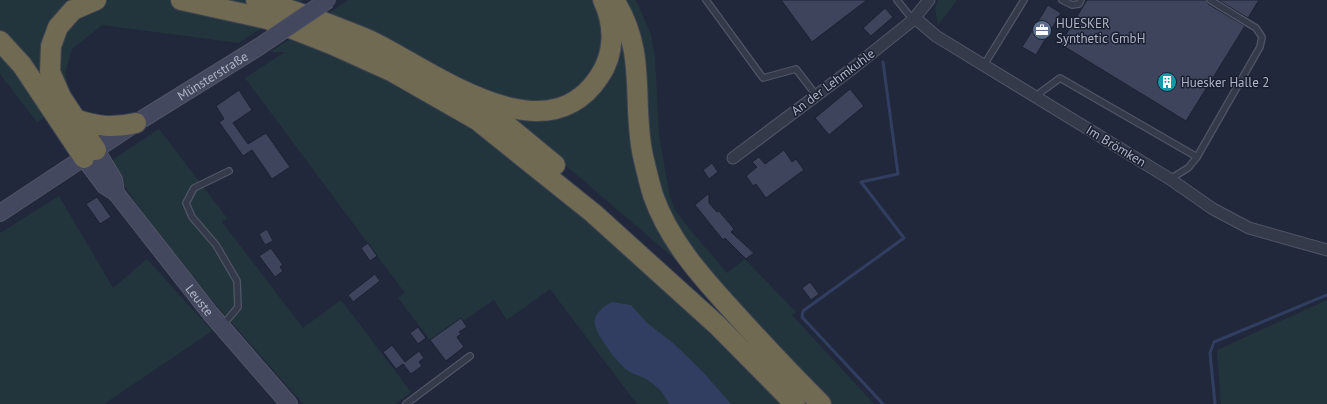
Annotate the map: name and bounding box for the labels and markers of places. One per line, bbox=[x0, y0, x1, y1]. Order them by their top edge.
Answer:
place label: HUESKER Synthetic GmbH bbox=[1056, 15, 1145, 47]
office icon: HUESKER Synthetic GmbH bbox=[1031, 19, 1053, 41]
building icon: Huesker Halle 2 bbox=[1156, 71, 1178, 93]
place label: Huesker Halle 2 bbox=[1181, 74, 1269, 91]

